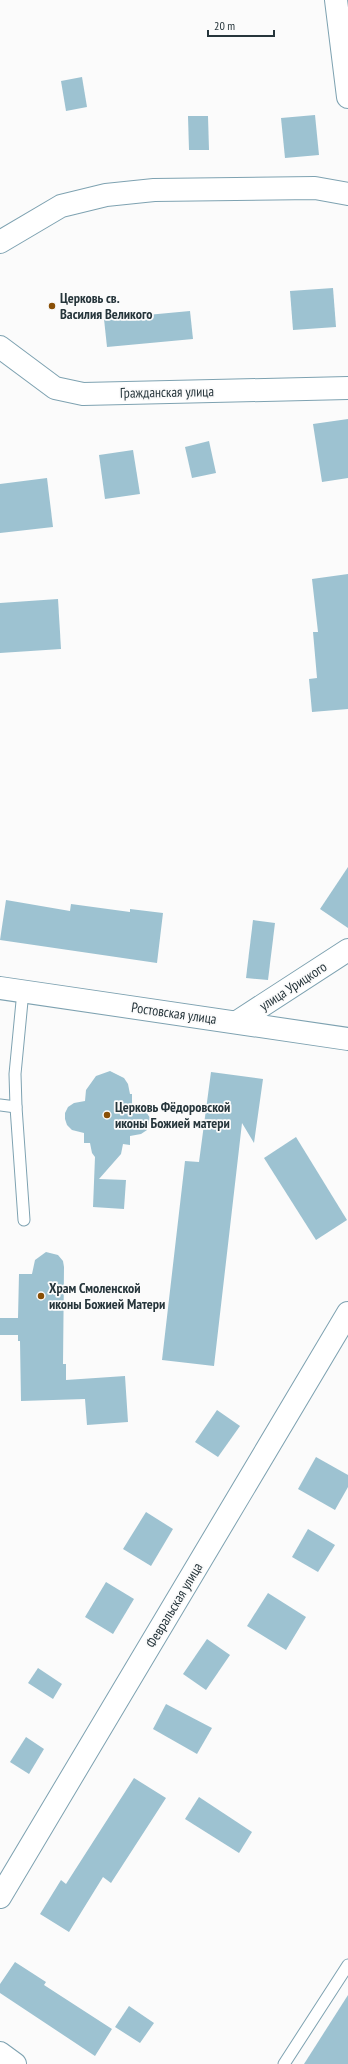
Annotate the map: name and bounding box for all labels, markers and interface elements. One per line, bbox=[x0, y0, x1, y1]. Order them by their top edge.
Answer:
scale bar bbox=[208, 12, 274, 38]
text: 20 m bbox=[214, 18, 235, 33]
place label: Церковь св. Василия Великого bbox=[60, 289, 152, 323]
marker: Церковь св. Василия Великого bbox=[47, 301, 57, 311]
street label: Гражданская улица bbox=[120, 382, 214, 402]
street label: улица Урицкого bbox=[256, 958, 330, 1014]
street label: Ростовская улица bbox=[130, 998, 218, 1028]
place label: Церковь Фёдоровской иконы Божией матери bbox=[115, 1098, 230, 1132]
marker: Церковь Фёдоровской иконы Божией матери bbox=[102, 1110, 112, 1120]
place label: Храм Смоленской иконы Божией Матери bbox=[49, 1279, 165, 1313]
marker: Храм Смоленской иконы Божией Матери bbox=[36, 1291, 46, 1301]
street label: Февральская улица bbox=[142, 1559, 206, 1651]

